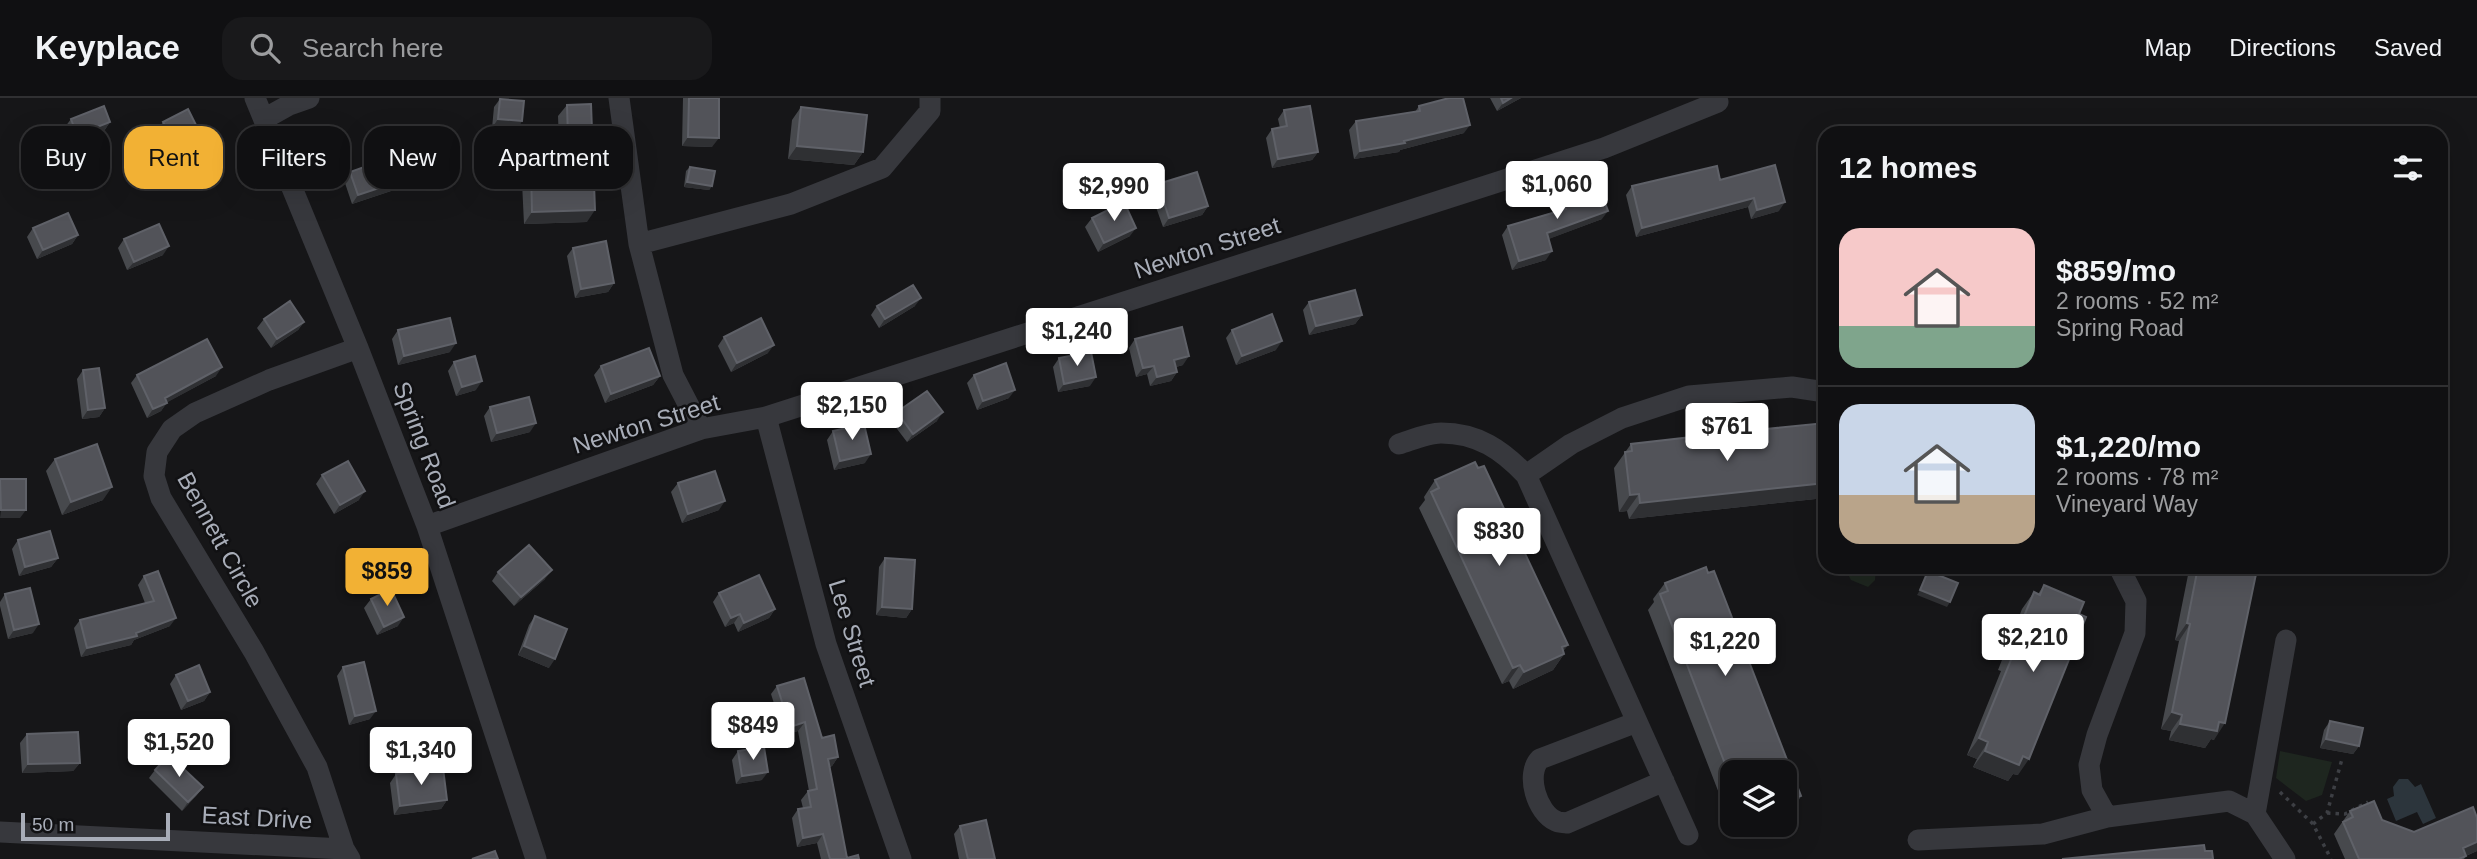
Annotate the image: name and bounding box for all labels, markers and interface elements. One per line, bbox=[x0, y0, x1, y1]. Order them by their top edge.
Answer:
search box bbox=[222, 17, 712, 80]
text: Keyplace bbox=[35, 29, 180, 66]
icon: search bbox=[246, 29, 284, 67]
text: Search here bbox=[302, 33, 444, 63]
text: Map bbox=[2145, 34, 2191, 61]
text: Directions bbox=[2229, 34, 2336, 61]
text: Saved bbox=[2374, 34, 2442, 61]
chip: Buy bbox=[21, 126, 110, 189]
chip: Rent bbox=[124, 126, 223, 189]
chip: Filters bbox=[237, 126, 350, 189]
chip: New bbox=[364, 126, 460, 189]
chip: Apartment bbox=[474, 126, 633, 189]
icon: filters bbox=[2389, 149, 2427, 187]
text: 12 homes bbox=[1839, 151, 1977, 184]
pin: $1,060 bbox=[1500, 162, 1614, 221]
pin: $2,990 bbox=[1057, 164, 1171, 223]
text: $1,060 bbox=[1522, 171, 1592, 197]
text: $2,990 bbox=[1079, 173, 1149, 199]
street label: Newton Street bbox=[1130, 211, 1284, 284]
text: $859/mo bbox=[2056, 254, 2176, 287]
icon: home bbox=[1895, 256, 1979, 340]
text: 2 rooms · 52 m² bbox=[2056, 288, 2218, 314]
pin: $1,240 bbox=[1020, 308, 1134, 368]
text: Spring Road bbox=[2056, 315, 2184, 341]
text: $1,240 bbox=[1042, 318, 1112, 344]
street label: Spring Road bbox=[388, 378, 461, 512]
pin: $2,150 bbox=[795, 382, 909, 442]
street label: Newton Street bbox=[569, 388, 723, 459]
text: $2,150 bbox=[817, 392, 887, 418]
pin: $761 bbox=[1686, 404, 1768, 463]
text: $761 bbox=[1701, 413, 1753, 439]
text: $1,220/mo bbox=[2056, 430, 2201, 463]
icon: home bbox=[1895, 432, 1979, 516]
text: 2 rooms · 78 m² bbox=[2056, 464, 2218, 490]
street label: Bennett Circle bbox=[172, 467, 269, 612]
text: Vineyard Way bbox=[2056, 491, 2198, 517]
pin: $830 bbox=[1458, 508, 1540, 568]
text: $830 bbox=[1473, 518, 1525, 544]
pin: $859 bbox=[346, 548, 428, 608]
text: $859 bbox=[361, 558, 413, 584]
street label: Lee Street bbox=[823, 576, 882, 690]
pin: $2,210 bbox=[1976, 614, 2090, 674]
pin: $1,220 bbox=[1668, 618, 1782, 678]
text: $2,210 bbox=[1998, 624, 2068, 650]
text: $1,220 bbox=[1690, 628, 1760, 654]
pin: $849 bbox=[712, 702, 794, 762]
text: $849 bbox=[727, 712, 779, 738]
pin: $1,520 bbox=[122, 720, 236, 779]
pin: $1,340 bbox=[364, 728, 478, 787]
text: $1,520 bbox=[144, 729, 214, 755]
text: $1,340 bbox=[386, 737, 456, 763]
map controls bbox=[1720, 760, 1797, 837]
button: layers bbox=[1720, 760, 1797, 837]
street label: East Drive bbox=[201, 801, 313, 834]
scale bar bbox=[21, 810, 170, 842]
text: 50 m bbox=[32, 814, 74, 835]

